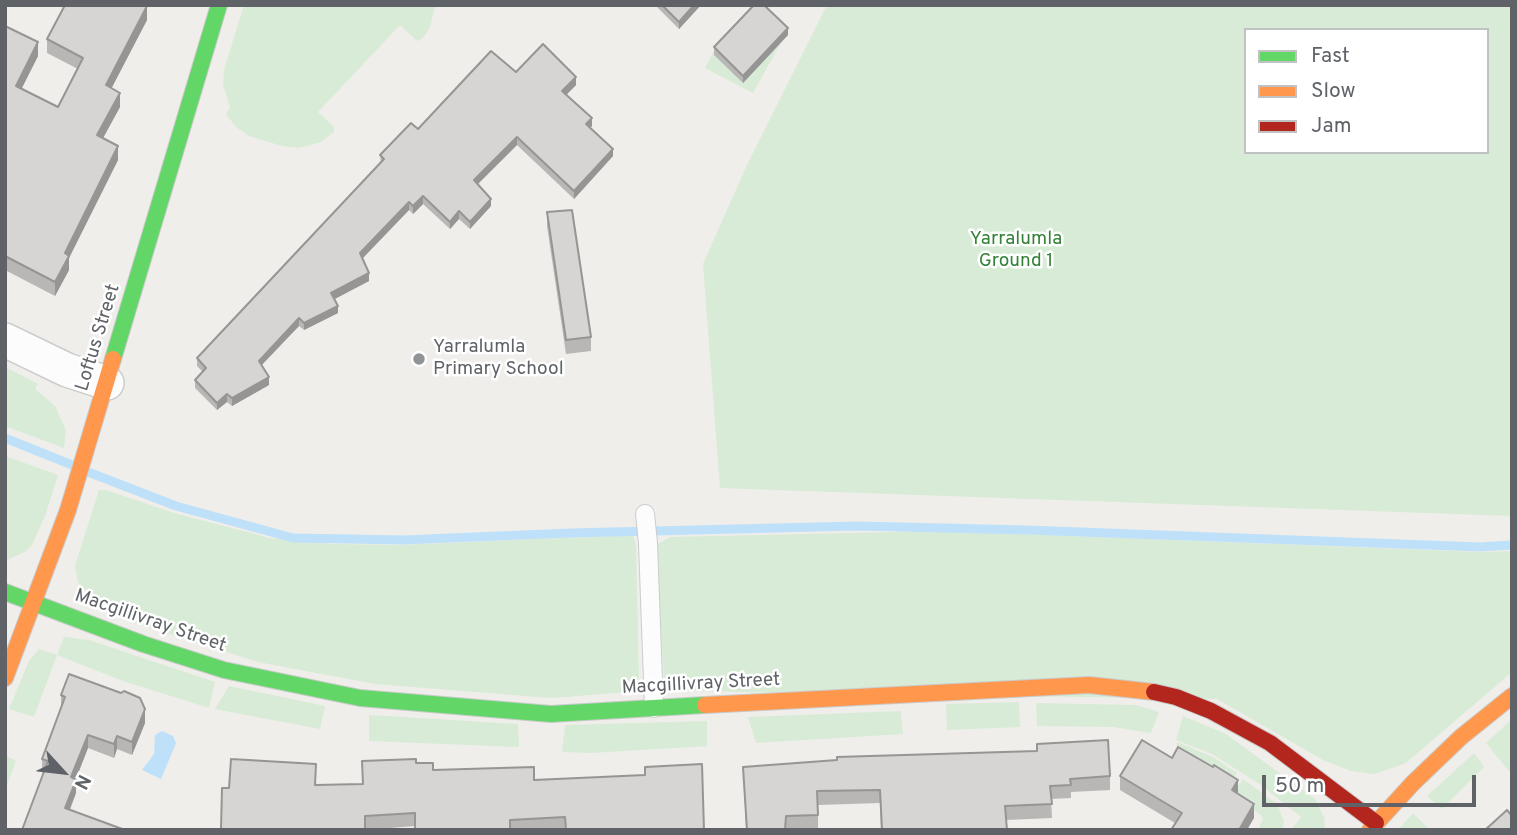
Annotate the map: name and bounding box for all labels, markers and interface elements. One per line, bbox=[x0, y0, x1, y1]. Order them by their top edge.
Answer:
legend bbox=[1244, 28, 1489, 154]
text: Fast bbox=[1311, 43, 1350, 70]
text: Slow bbox=[1311, 78, 1356, 105]
text: Jam bbox=[1311, 113, 1352, 140]
park label: Yarralumla Ground 1 bbox=[970, 229, 1062, 273]
street label: Loftus Street bbox=[72, 282, 126, 394]
place label: Yarralumla Primary School bbox=[433, 337, 564, 381]
marker: Yarralumla Primary School bbox=[411, 351, 427, 367]
street label: Macgillivray Street bbox=[71, 585, 229, 659]
street label: Macgillivray Street bbox=[621, 669, 781, 701]
north arrow bbox=[28, 737, 98, 807]
scale bar bbox=[1265, 762, 1478, 806]
text: N bbox=[68, 770, 96, 793]
text: 50 m bbox=[1275, 773, 1324, 800]

